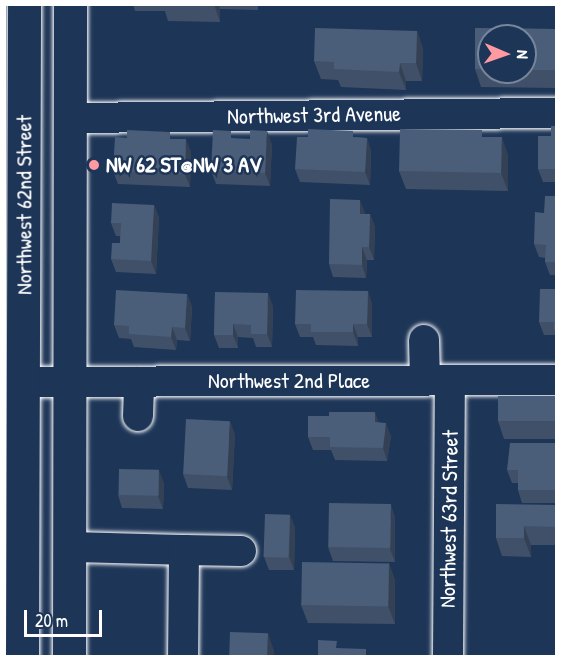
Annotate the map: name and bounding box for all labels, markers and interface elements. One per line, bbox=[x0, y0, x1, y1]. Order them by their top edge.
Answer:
north arrow bbox=[477, 24, 537, 84]
text: N bbox=[512, 50, 534, 59]
street label: Northwest 3rd Avenue bbox=[227, 100, 401, 130]
street label: Northwest 62nd Street bbox=[11, 115, 37, 295]
place label: NW 62 ST@NW 3 AV bbox=[106, 152, 261, 178]
marker: NW 62 ST@NW 3 AV bbox=[87, 158, 101, 172]
street label: Northwest 2nd Place bbox=[208, 368, 370, 394]
street label: Northwest 63rd Street bbox=[434, 430, 464, 608]
scale bar bbox=[27, 598, 105, 636]
text: 20 m bbox=[35, 608, 68, 633]

